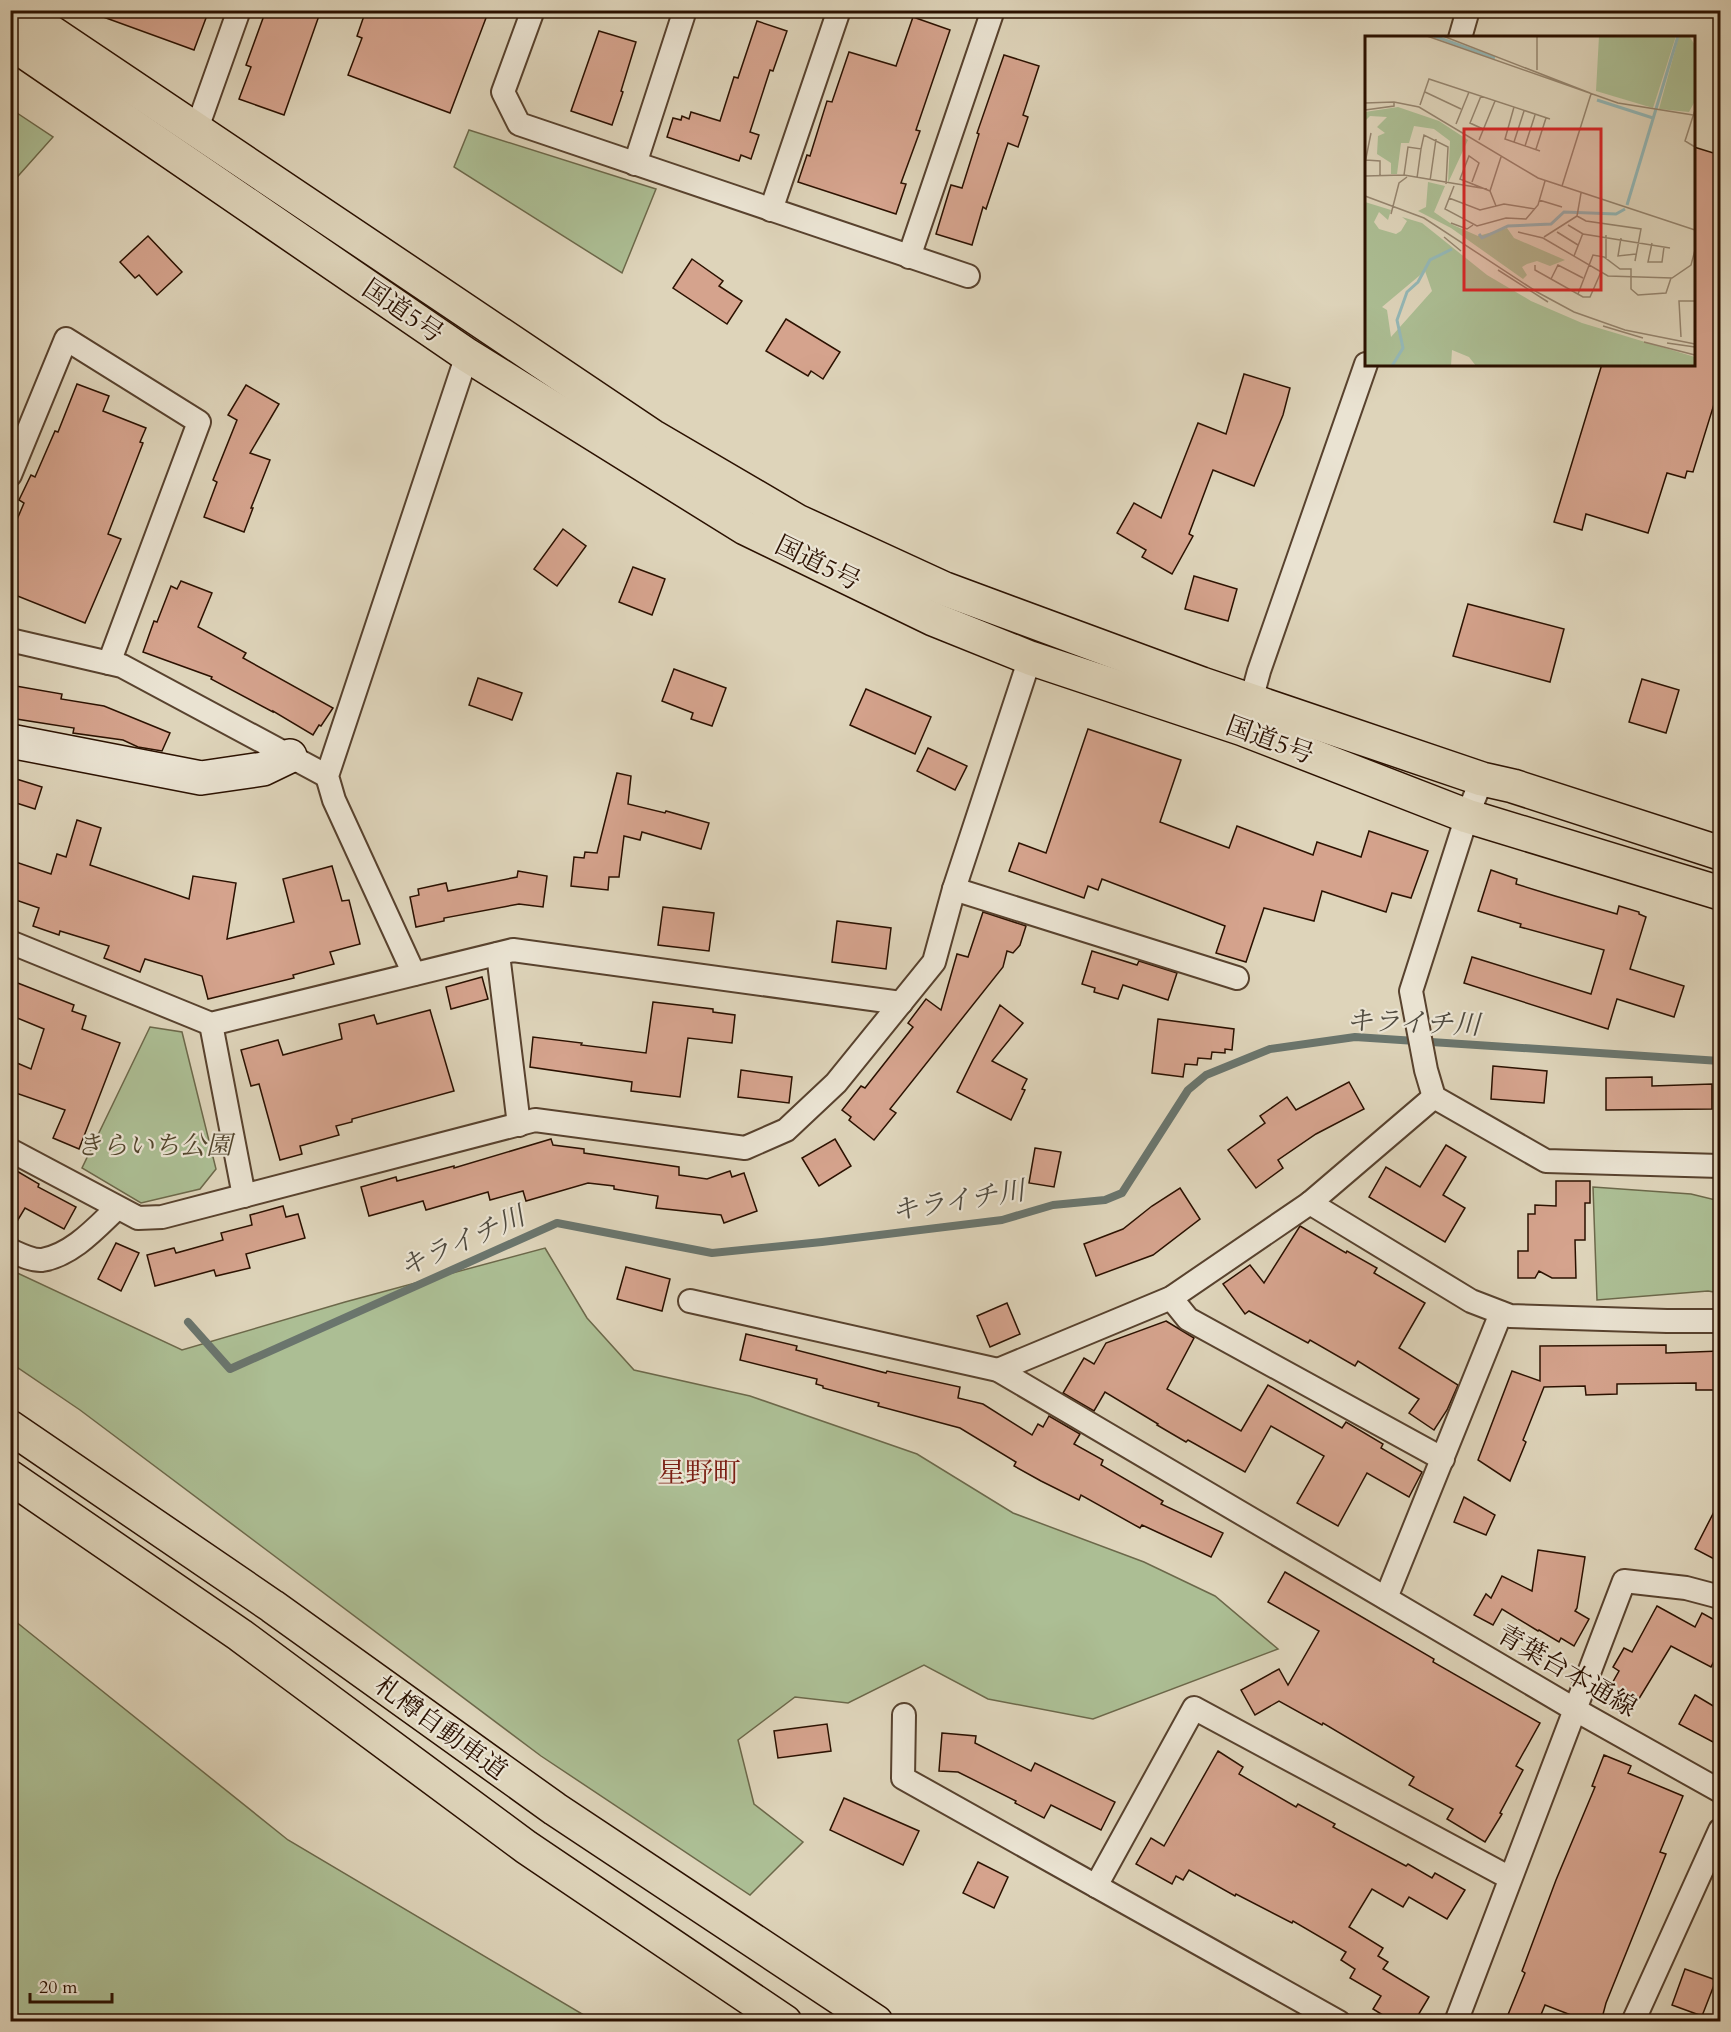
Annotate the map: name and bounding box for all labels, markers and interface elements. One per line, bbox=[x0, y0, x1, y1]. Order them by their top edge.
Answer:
inset map bbox=[1365, 36, 1695, 366]
street label: 国道5号 bbox=[355, 271, 451, 351]
street label: 国道5号 bbox=[769, 527, 867, 599]
street label: 国道5号 bbox=[1221, 708, 1319, 772]
water label: キライチ川 bbox=[1345, 1002, 1484, 1044]
park label: きらいち公園 bbox=[76, 1128, 236, 1163]
water label: キライチ川 bbox=[889, 1172, 1030, 1230]
water label: キライチ川 bbox=[393, 1197, 534, 1286]
district label: 星野町 bbox=[657, 1454, 741, 1492]
street label: 青葉台本通線 bbox=[1491, 1617, 1643, 1725]
street label: 札樽自動車道 bbox=[368, 1668, 514, 1788]
scale bar bbox=[30, 1966, 112, 2004]
text: 20 m bbox=[39, 1975, 78, 2000]

